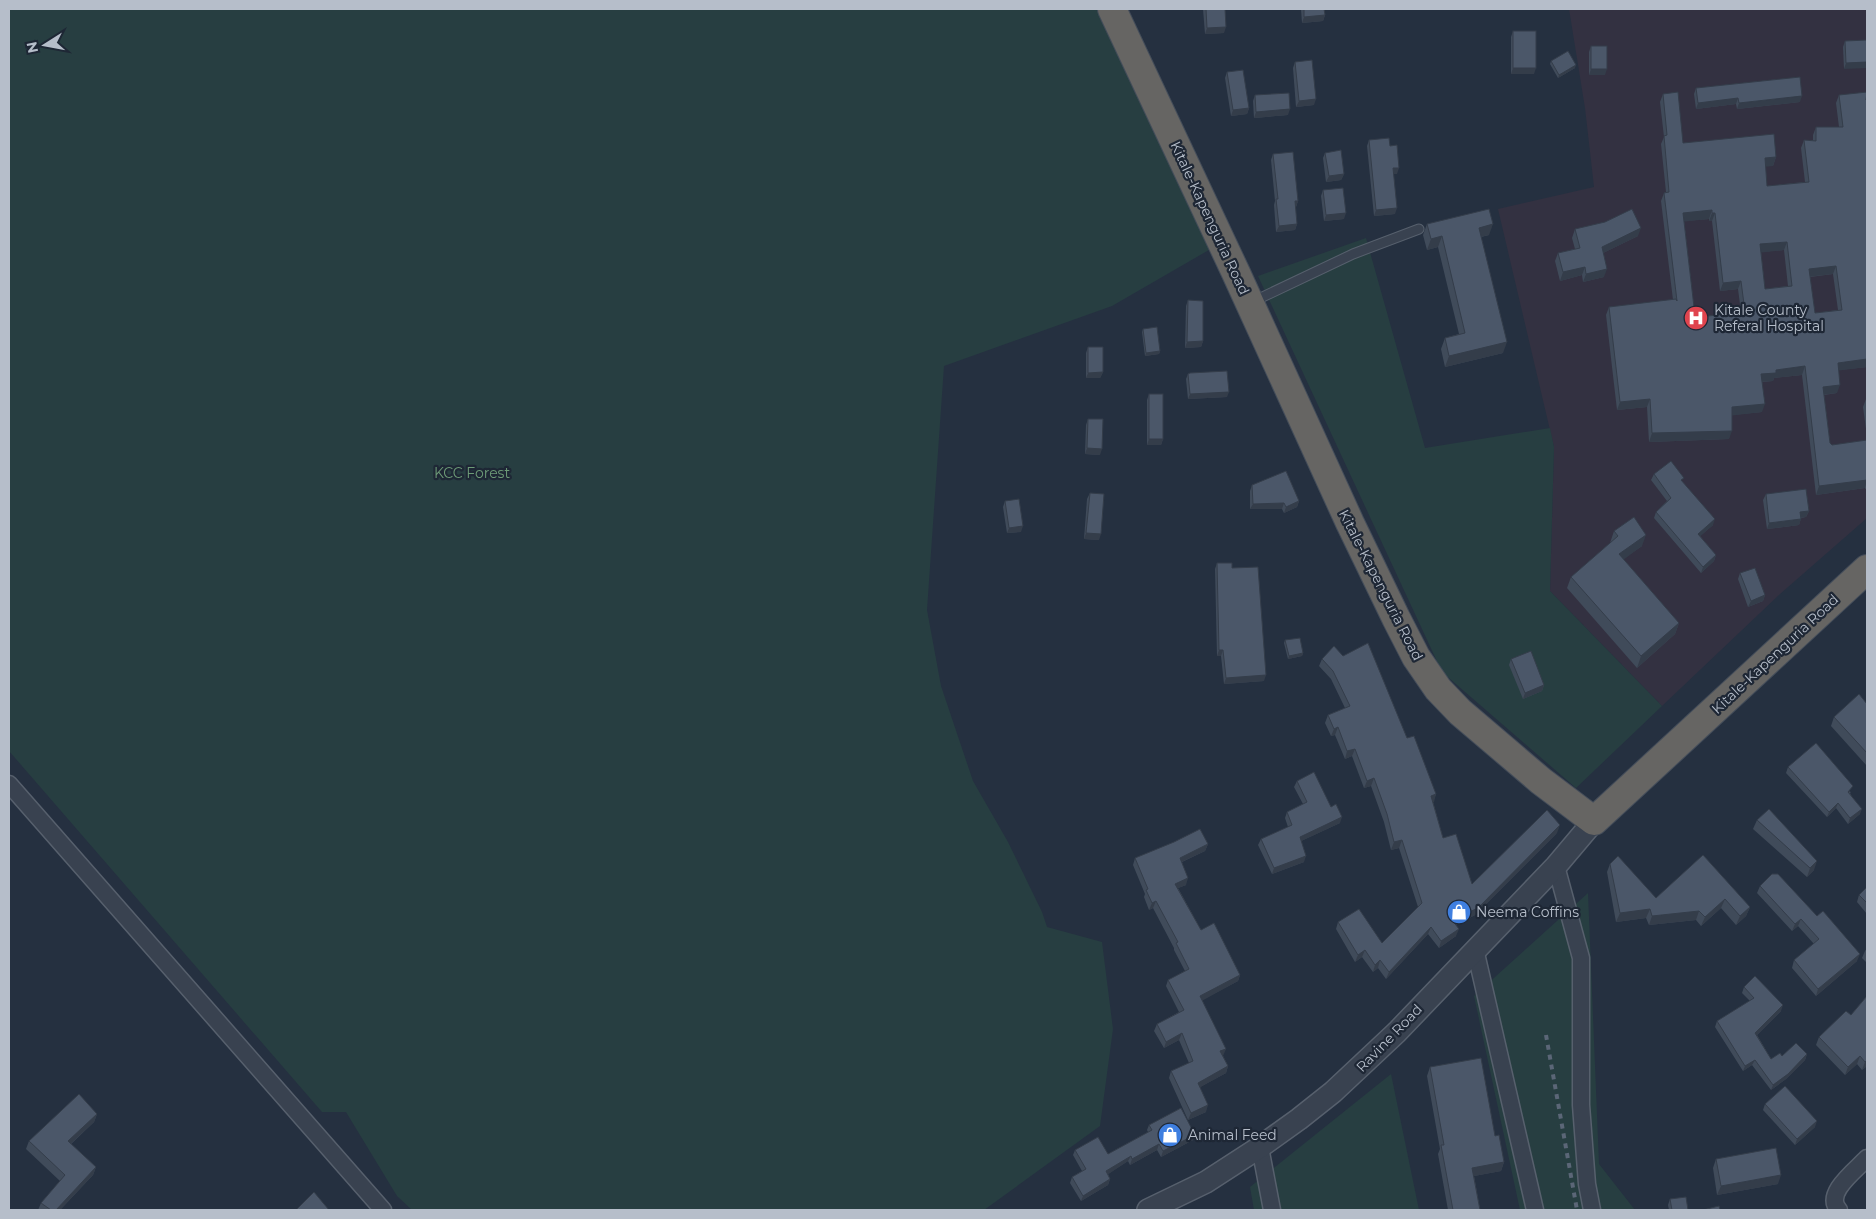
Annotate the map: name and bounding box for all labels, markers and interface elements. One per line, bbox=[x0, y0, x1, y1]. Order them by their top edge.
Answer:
north arrow bbox=[20, 20, 70, 70]
text: N bbox=[22, 40, 42, 55]
street label: Kitale-Kapenguria Road bbox=[1167, 138, 1253, 298]
place label: Kitale County Referal Hospital bbox=[1714, 301, 1824, 335]
hospital icon: Kitale County Referal Hospital bbox=[1683, 305, 1709, 331]
park label: KCC Forest bbox=[434, 464, 510, 482]
street label: Kitale-Kapenguria Road bbox=[1335, 506, 1427, 664]
street label: Kitale-Kapenguria Road bbox=[1708, 590, 1842, 718]
shop icon: Neema Coffins bbox=[1446, 899, 1472, 925]
place label: Neema Coffins bbox=[1476, 903, 1579, 921]
street label: Ravine Road bbox=[1352, 1000, 1426, 1076]
shop icon: Animal Feed bbox=[1157, 1122, 1183, 1148]
place label: Animal Feed bbox=[1188, 1126, 1277, 1144]

